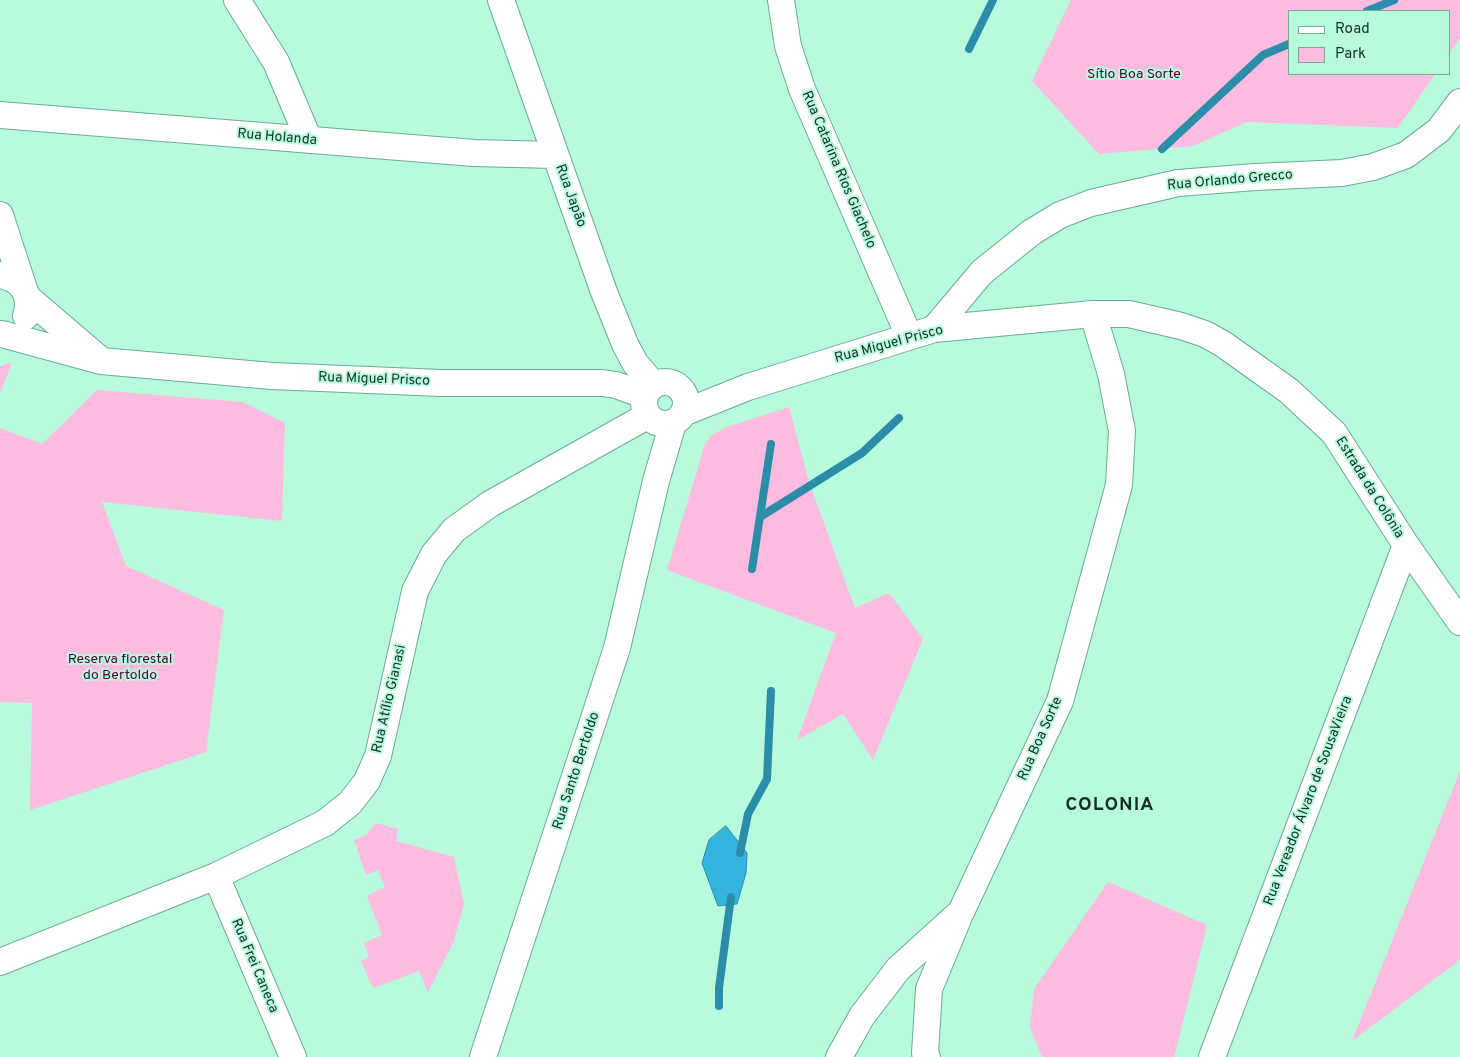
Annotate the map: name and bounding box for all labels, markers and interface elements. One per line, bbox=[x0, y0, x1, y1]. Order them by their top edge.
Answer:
legend bbox=[1288, 10, 1450, 75]
text: Road bbox=[1335, 20, 1370, 39]
text: Park bbox=[1335, 45, 1366, 64]
park label: Sítio Boa Sorte bbox=[1087, 67, 1181, 83]
street label: Rua Catarina Rios Giachelo bbox=[797, 89, 879, 251]
street label: Rua Holanda bbox=[236, 126, 318, 150]
street label: Rua Japão bbox=[551, 162, 589, 230]
street label: Rua Orlando Grecco bbox=[1166, 167, 1294, 195]
street label: Rua Miguel Prisco bbox=[833, 322, 945, 368]
street label: Rua Miguel Prisco bbox=[318, 370, 430, 390]
street label: Estrada da Colônia bbox=[1331, 434, 1407, 542]
street label: Rua Atílio Gianasi bbox=[369, 643, 411, 755]
park label: Reserva florestal do Bertoldo bbox=[68, 652, 172, 684]
street label: Rua Vereador Álvaro de SousaVieira bbox=[1261, 694, 1357, 908]
street label: Rua Boa Sorte bbox=[1015, 695, 1067, 783]
street label: Rua Santo Bertoldo bbox=[550, 710, 604, 832]
district label: COLONIA bbox=[1064, 795, 1156, 817]
street label: Rua Frei Caneca bbox=[227, 916, 281, 1016]

